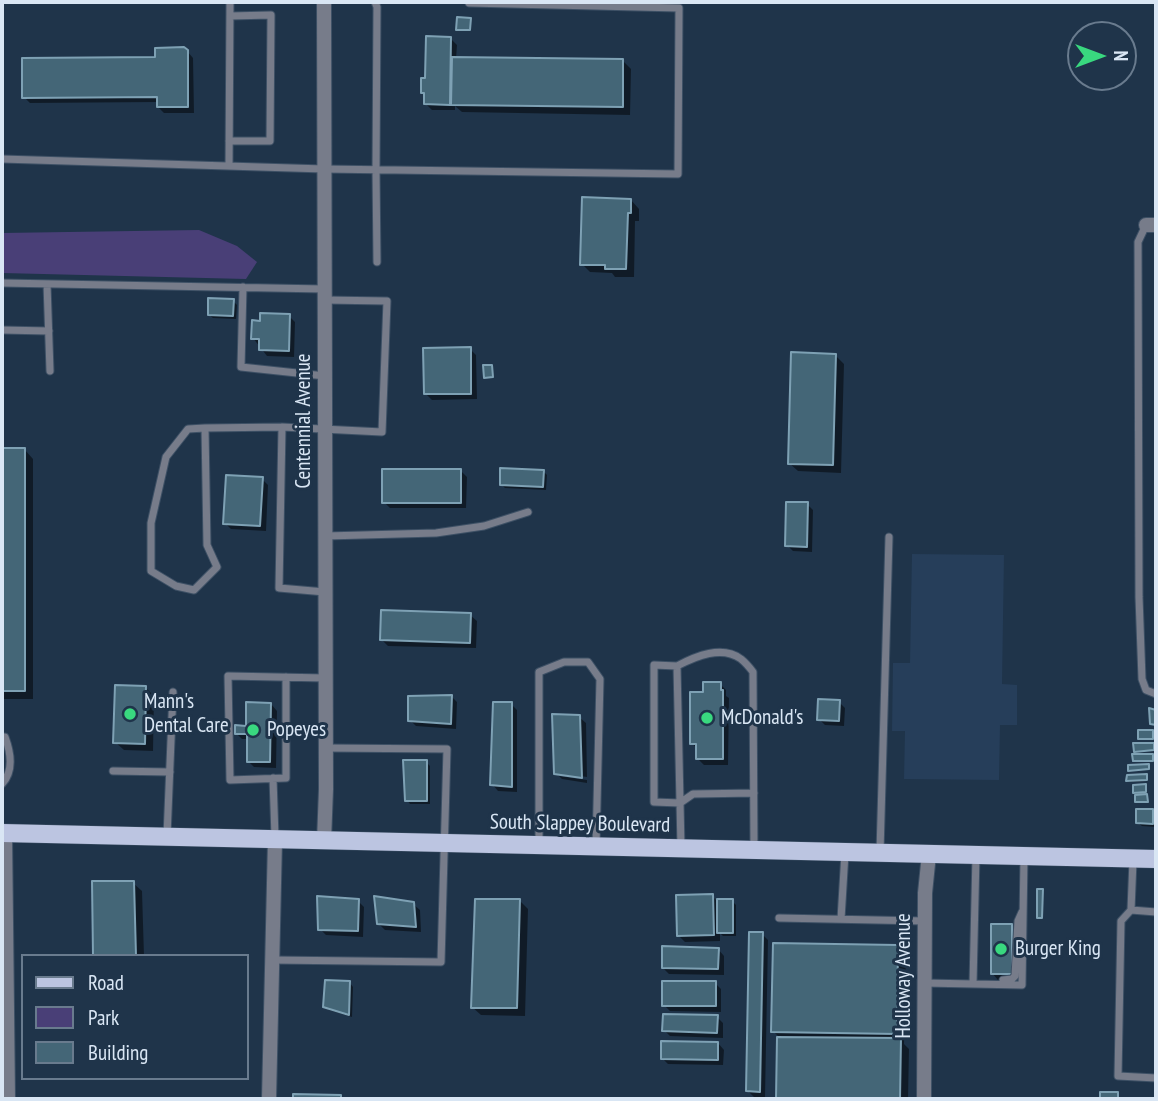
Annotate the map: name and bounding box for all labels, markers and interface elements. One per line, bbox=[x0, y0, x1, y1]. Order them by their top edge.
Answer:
north arrow bbox=[1067, 21, 1137, 91]
text: N bbox=[1109, 51, 1133, 61]
street label: Centennial Avenue bbox=[291, 353, 317, 489]
place label: Mann's Dental Care bbox=[144, 689, 229, 739]
place label: McDonald's bbox=[721, 705, 803, 731]
marker: Mann's Dental Care bbox=[122, 706, 138, 722]
marker: McDonald's bbox=[699, 710, 715, 726]
place label: Popeyes bbox=[267, 717, 326, 743]
marker: Popeyes bbox=[245, 722, 261, 738]
street label: South Slappey Boulevard bbox=[490, 810, 670, 838]
street label: Holloway Avenue bbox=[891, 913, 917, 1039]
place label: Burger King bbox=[1015, 936, 1101, 962]
marker: Burger King bbox=[993, 941, 1009, 957]
legend bbox=[21, 954, 248, 1080]
text: Road bbox=[88, 969, 124, 996]
text: Park bbox=[88, 1004, 119, 1031]
text: Building bbox=[88, 1039, 148, 1066]

